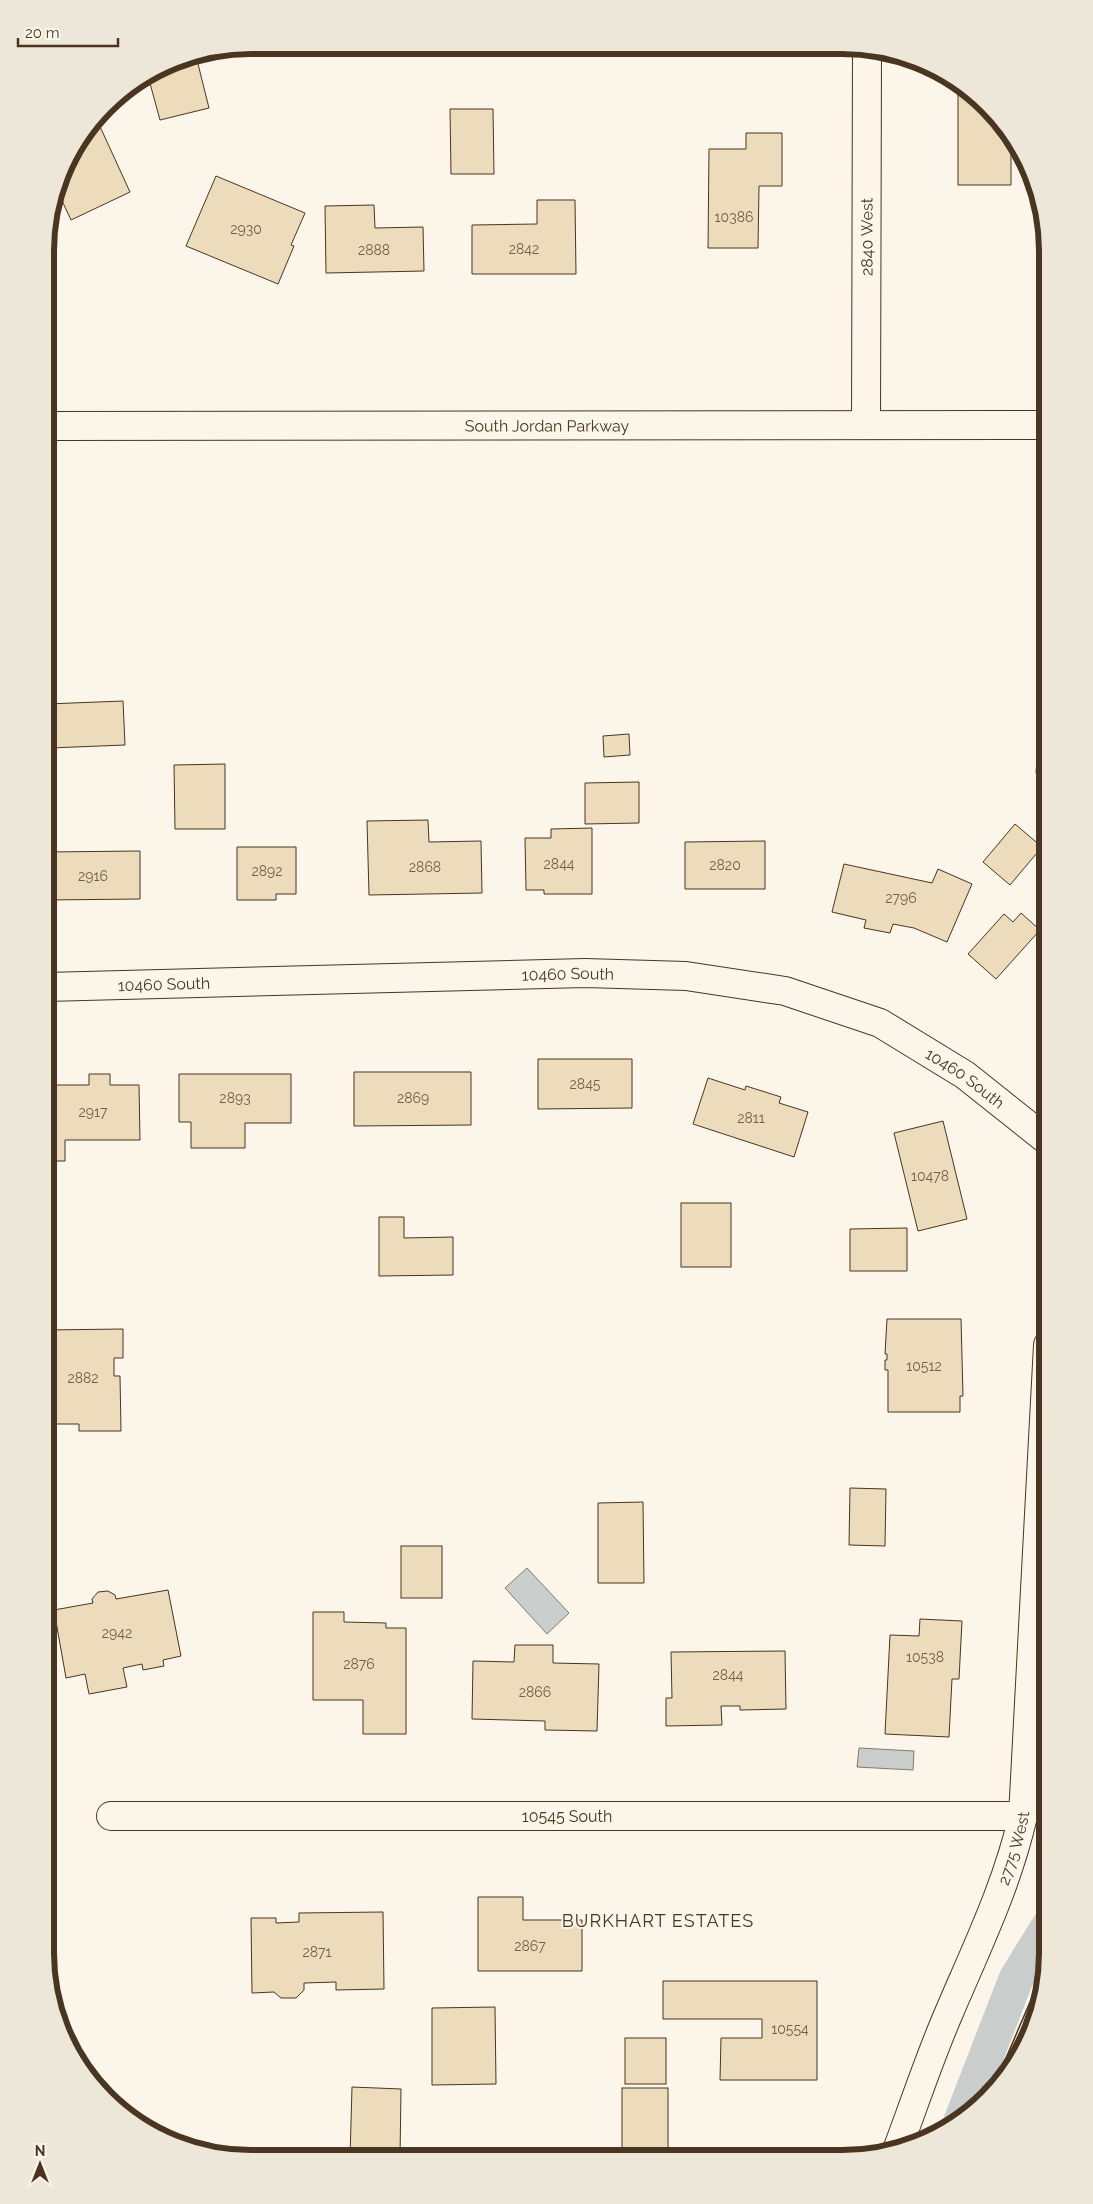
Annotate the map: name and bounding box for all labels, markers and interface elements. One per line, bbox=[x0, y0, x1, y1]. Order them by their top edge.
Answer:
scale bar bbox=[18, 15, 118, 47]
text: 20 m bbox=[25, 24, 60, 42]
street label: 2840 West bbox=[857, 197, 877, 276]
house number: 10386 bbox=[715, 209, 753, 225]
house number: 2930 bbox=[230, 221, 262, 237]
house number: 2842 bbox=[509, 241, 539, 257]
house number: 2888 bbox=[358, 242, 390, 258]
street label: South Jordan Parkway bbox=[465, 416, 630, 436]
house number: 2844 bbox=[544, 856, 575, 872]
house number: 2820 bbox=[709, 857, 741, 873]
house number: 2868 bbox=[409, 859, 441, 875]
house number: 2892 bbox=[251, 863, 283, 879]
house number: 2916 bbox=[78, 868, 108, 884]
house number: 2796 bbox=[885, 890, 917, 906]
street label: 10460 South bbox=[521, 964, 614, 985]
street label: 10460 South bbox=[118, 974, 210, 995]
street label: 10460 South bbox=[922, 1044, 1008, 1113]
house number: 2845 bbox=[570, 1076, 601, 1092]
house number: 2893 bbox=[219, 1090, 251, 1106]
house number: 2869 bbox=[397, 1090, 429, 1106]
house number: 2917 bbox=[79, 1104, 108, 1120]
house number: 2811 bbox=[737, 1110, 765, 1126]
house number: 10478 bbox=[911, 1168, 949, 1184]
house number: 10512 bbox=[906, 1358, 942, 1374]
house number: 2882 bbox=[67, 1370, 99, 1386]
house number: 2942 bbox=[102, 1625, 132, 1641]
house number: 10538 bbox=[906, 1649, 944, 1665]
house number: 2876 bbox=[343, 1656, 375, 1672]
house number: 2844 bbox=[713, 1667, 744, 1683]
house number: 2866 bbox=[519, 1684, 551, 1700]
street label: 10545 South bbox=[522, 1807, 612, 1826]
street label: 2775 West bbox=[994, 1810, 1033, 1887]
district label: BURKHART ESTATES bbox=[562, 1910, 754, 1931]
house number: 2867 bbox=[514, 1938, 546, 1954]
house number: 2871 bbox=[302, 1944, 332, 1960]
house number: 10554 bbox=[771, 2021, 809, 2037]
north arrow bbox=[15, 2139, 65, 2189]
text: N bbox=[35, 2143, 45, 2159]

